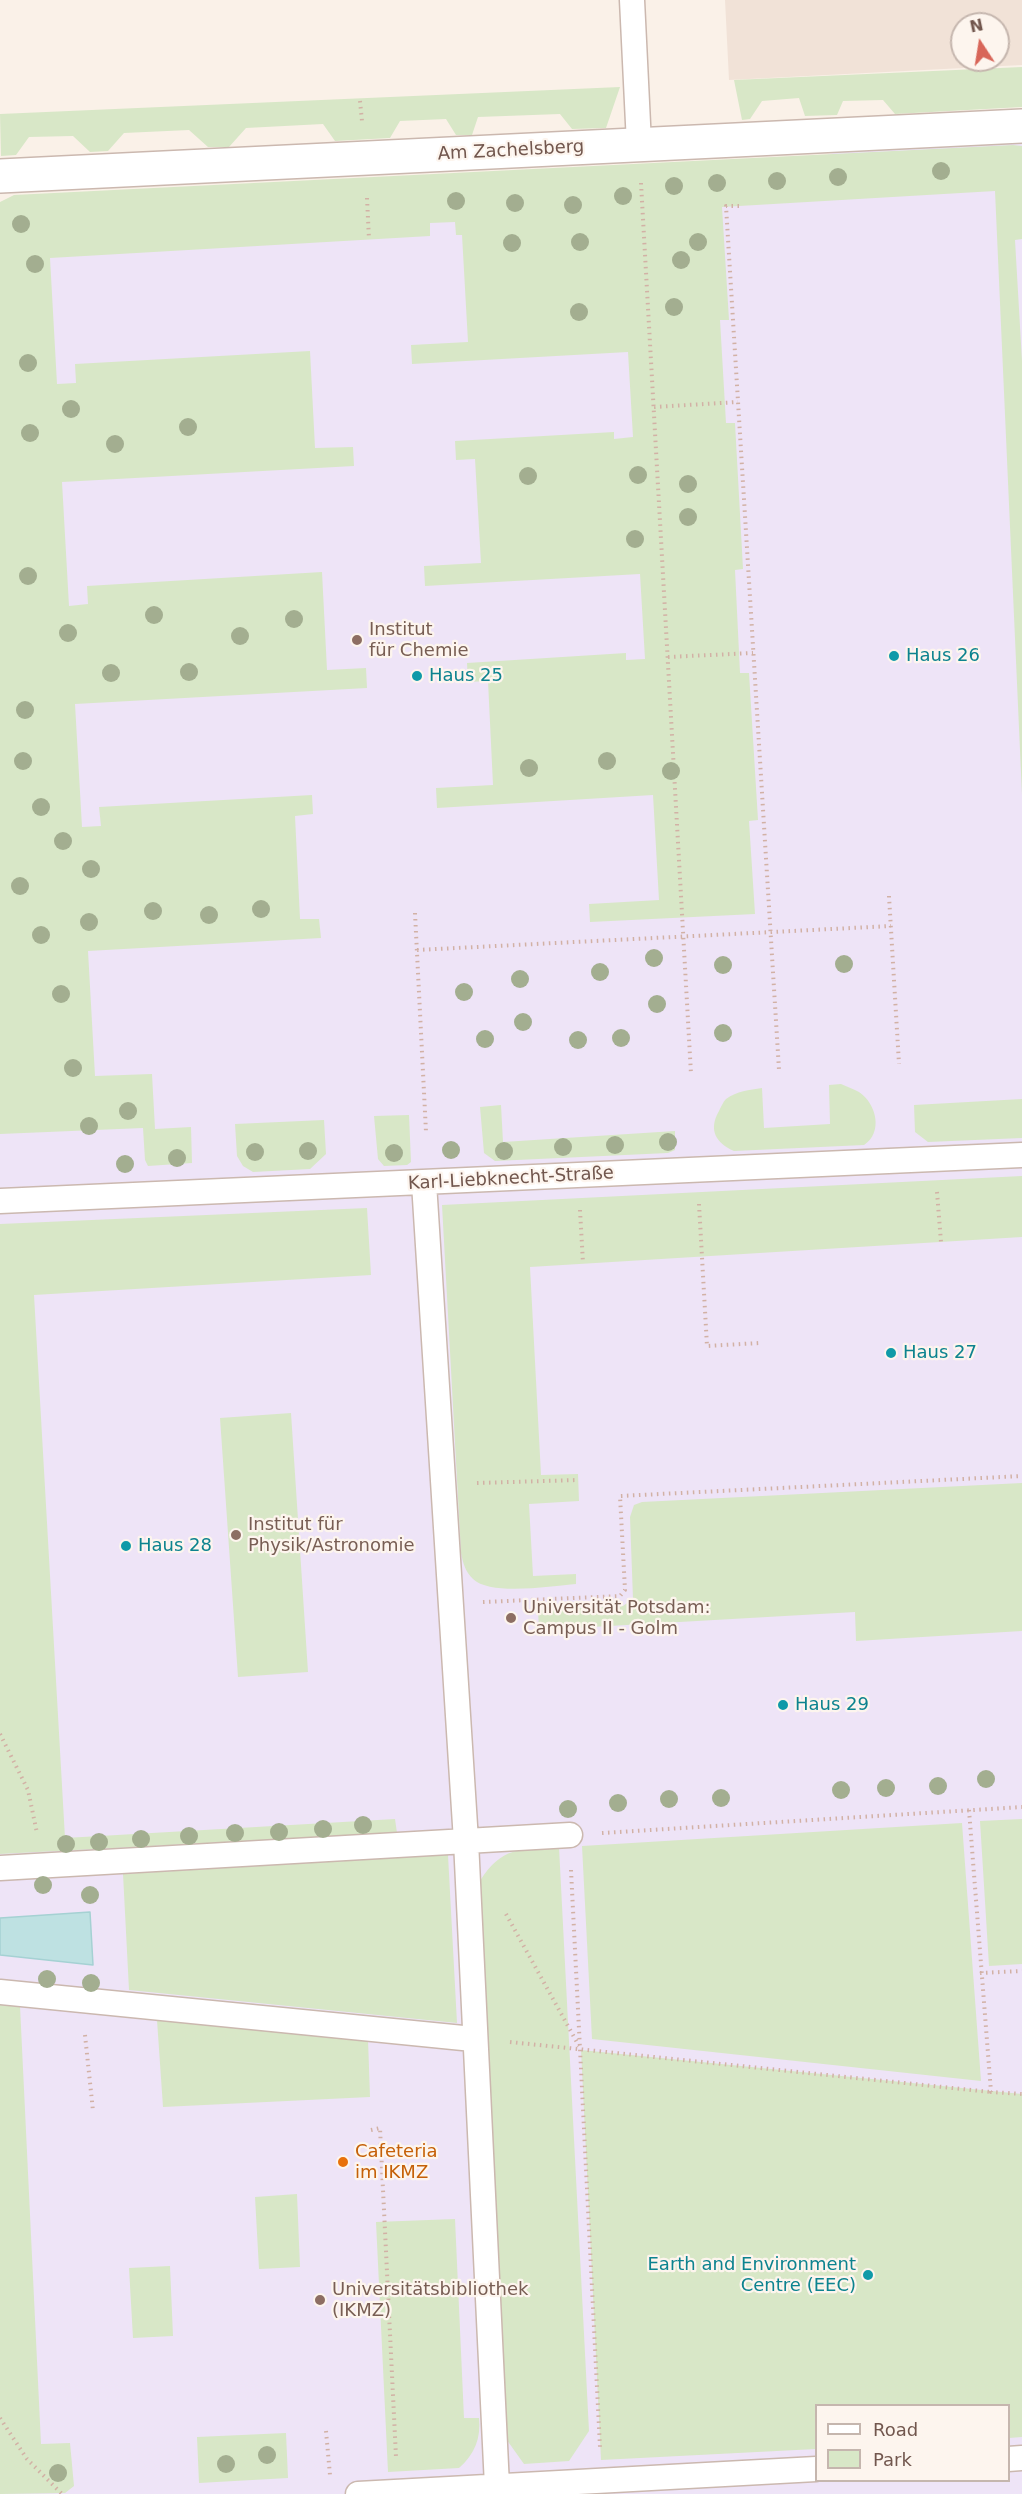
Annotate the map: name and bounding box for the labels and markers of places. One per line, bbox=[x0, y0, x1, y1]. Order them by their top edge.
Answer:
place label: Institut für Chemie bbox=[369, 619, 469, 662]
marker: Institut für Chemie bbox=[350, 633, 364, 647]
place label: Haus 26 bbox=[906, 645, 980, 667]
marker: Haus 26 bbox=[887, 649, 901, 663]
place label: Haus 25 bbox=[429, 665, 503, 687]
marker: Haus 25 bbox=[410, 669, 424, 683]
place label: Haus 27 bbox=[903, 1342, 977, 1364]
marker: Haus 27 bbox=[884, 1346, 898, 1360]
place label: Institut für Physik/Astronomie bbox=[248, 1514, 415, 1556]
marker: Institut für Physik/Astronomie bbox=[229, 1528, 243, 1542]
place label: Haus 28 bbox=[138, 1535, 212, 1557]
marker: Haus 28 bbox=[119, 1539, 133, 1553]
place label: Universität Potsdam: Campus II - Golm bbox=[523, 1597, 711, 1640]
marker: Universität Potsdam: Campus II - Golm bbox=[504, 1611, 518, 1625]
place label: Haus 29 bbox=[795, 1694, 869, 1716]
marker: Haus 29 bbox=[776, 1698, 790, 1712]
place label: Cafeteria im IKMZ bbox=[355, 2141, 438, 2184]
marker: Cafeteria im IKMZ bbox=[336, 2155, 350, 2169]
place label: Earth and Environment Centre (EEC) bbox=[647, 2254, 856, 2296]
marker: Earth and Environment Centre (EEC) bbox=[861, 2268, 875, 2282]
place label: Universitätsbibliothek (IKMZ) bbox=[332, 2279, 528, 2322]
marker: Universitätsbibliothek (IKMZ) bbox=[313, 2293, 327, 2307]

